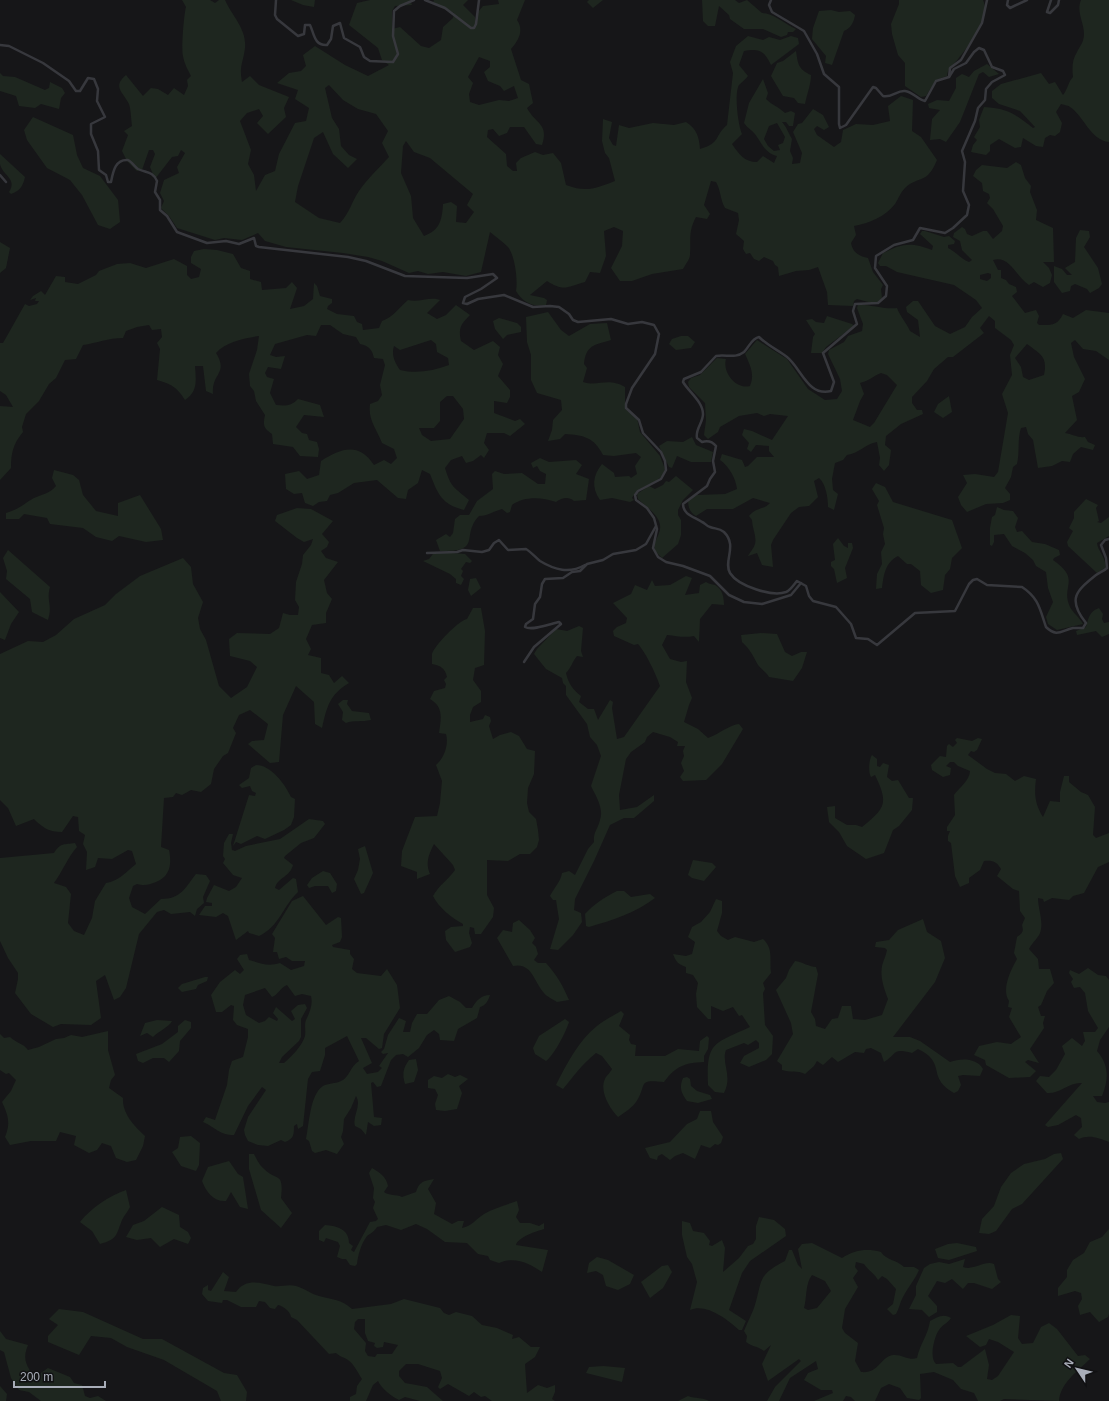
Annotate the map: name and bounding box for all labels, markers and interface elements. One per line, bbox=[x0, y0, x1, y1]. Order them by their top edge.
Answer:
north arrow bbox=[1057, 1349, 1097, 1389]
text: N bbox=[1062, 1357, 1076, 1370]
scale bar bbox=[14, 1363, 105, 1389]
text: 200 m bbox=[20, 1370, 53, 1384]

